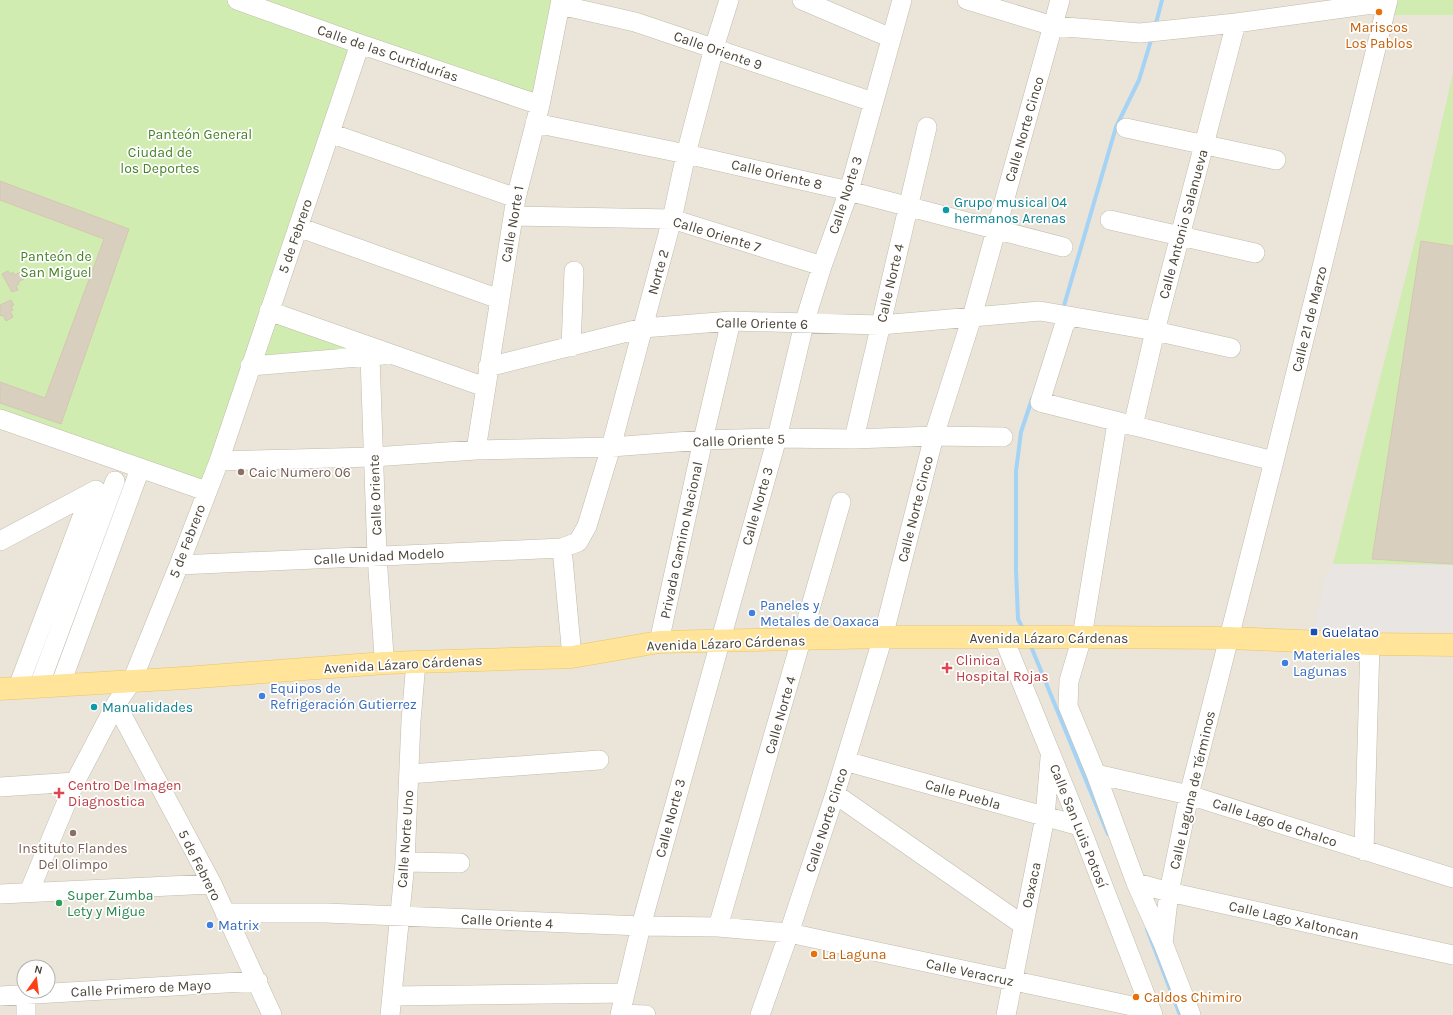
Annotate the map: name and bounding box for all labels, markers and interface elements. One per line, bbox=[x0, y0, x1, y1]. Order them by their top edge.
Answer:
marker: Mariscos Los Pablos bbox=[1374, 7, 1384, 17]
place label: Mariscos Los Pablos bbox=[1345, 19, 1413, 52]
street label: Calle de las Curtidurías bbox=[315, 21, 461, 86]
street label: Calle Oriente 9 bbox=[671, 27, 764, 74]
street label: Calle Norte Cinco bbox=[1001, 75, 1048, 184]
park label: Panteón General bbox=[148, 126, 252, 143]
park label: Ciudad de los Deportes bbox=[120, 144, 200, 177]
street label: Calle Antonio Salanueva bbox=[1155, 147, 1212, 301]
street label: Calle Norte 3 bbox=[825, 154, 866, 236]
street label: Calle Oriente 8 bbox=[730, 156, 824, 193]
street label: Calle Norte 1 bbox=[497, 185, 528, 264]
place label: Grupo musical 04 hermanos Arenas bbox=[954, 194, 1067, 227]
street label: 5 de Febrero bbox=[275, 197, 316, 276]
marker: Grupo musical 04 hermanos Arenas bbox=[941, 205, 951, 215]
street label: Calle Oriente 7 bbox=[671, 213, 763, 256]
street label: Calle Norte 4 bbox=[873, 242, 908, 324]
park label: Panteón de San Miguel bbox=[20, 248, 92, 281]
street label: Norte 2 bbox=[644, 248, 673, 297]
street label: Calle 21 de Marzo bbox=[1288, 264, 1331, 374]
street label: Calle Oriente 6 bbox=[716, 314, 808, 333]
street label: Calle Oriente 5 bbox=[693, 430, 785, 451]
street label: Calle Oriente bbox=[366, 454, 385, 536]
street label: Calle Norte Cinco bbox=[894, 454, 937, 564]
street label: Privada Camino Nacional bbox=[656, 460, 706, 620]
place label: Caic Numero 06 bbox=[249, 464, 351, 481]
street label: Calle Norte 3 bbox=[738, 465, 777, 547]
marker: Caic Numero 06 bbox=[236, 467, 246, 477]
street label: 5 de Febrero bbox=[166, 502, 209, 580]
street label: Calle Unidad Modelo bbox=[313, 545, 445, 568]
place label: Paneles y Metales de Oaxaca bbox=[760, 597, 879, 630]
marker: Paneles y Metales de Oaxaca bbox=[747, 608, 757, 618]
place label: Guelatao bbox=[1322, 624, 1379, 641]
marker: Guelatao bbox=[1309, 627, 1319, 637]
street label: Avenida Lázaro Cárdenas bbox=[970, 630, 1128, 647]
street label: Avenida Lázaro Cárdenas bbox=[646, 632, 806, 655]
place label: Materiales Lagunas bbox=[1293, 647, 1360, 680]
street label: Avenida Lázaro Cárdenas bbox=[323, 652, 483, 677]
place label: Clinica Hospital Rojas bbox=[956, 652, 1049, 685]
marker: Materiales Lagunas bbox=[1280, 658, 1290, 668]
marker: Clinica Hospital Rojas bbox=[941, 662, 953, 674]
street label: Calle Norte 4 bbox=[761, 674, 800, 756]
place label: Equipos de Refrigeración Gutierrez bbox=[270, 680, 417, 713]
marker: Equipos de Refrigeración Gutierrez bbox=[257, 691, 267, 701]
place label: Manualidades bbox=[102, 699, 193, 716]
marker: Manualidades bbox=[89, 702, 99, 712]
street label: Calle Laguna de Términos bbox=[1166, 709, 1219, 871]
street label: Calle San Luis Potosí bbox=[1046, 762, 1112, 891]
street label: Calle Norte Cinco bbox=[802, 766, 851, 875]
street label: Calle Puebla bbox=[923, 776, 1003, 813]
place label: Centro De Imagen Diagnostica bbox=[68, 777, 182, 810]
street label: Calle Norte 3 bbox=[652, 777, 689, 859]
marker: Centro De Imagen Diagnostica bbox=[53, 787, 65, 799]
street label: Calle Norte Uno bbox=[394, 790, 417, 888]
street label: Calle Lago de Chalco bbox=[1210, 794, 1339, 851]
street label: 5 de Febrero bbox=[174, 827, 225, 904]
marker: Instituto Flandes Del Olimpo bbox=[68, 828, 78, 838]
place label: Instituto Flandes Del Olimpo bbox=[18, 840, 128, 873]
street label: Oaxaca bbox=[1018, 861, 1045, 910]
place label: Super Zumba Lety y Migue bbox=[67, 887, 154, 920]
street label: Calle Lago Xaltoncan bbox=[1227, 897, 1361, 944]
marker: Super Zumba Lety y Migue bbox=[54, 898, 64, 908]
street label: Calle Oriente 4 bbox=[461, 911, 554, 932]
place label: Matrix bbox=[218, 917, 259, 934]
marker: Matrix bbox=[205, 920, 215, 930]
place label: La Laguna bbox=[822, 946, 886, 963]
marker: La Laguna bbox=[809, 949, 819, 959]
street label: Calle Veracruz bbox=[924, 955, 1015, 990]
north arrow bbox=[16, 959, 56, 999]
text: N bbox=[33, 963, 44, 977]
street label: Calle Primero de Mayo bbox=[70, 976, 212, 1001]
place label: Caldos Chimiro bbox=[1144, 989, 1242, 1006]
marker: Caldos Chimiro bbox=[1131, 992, 1141, 1002]

